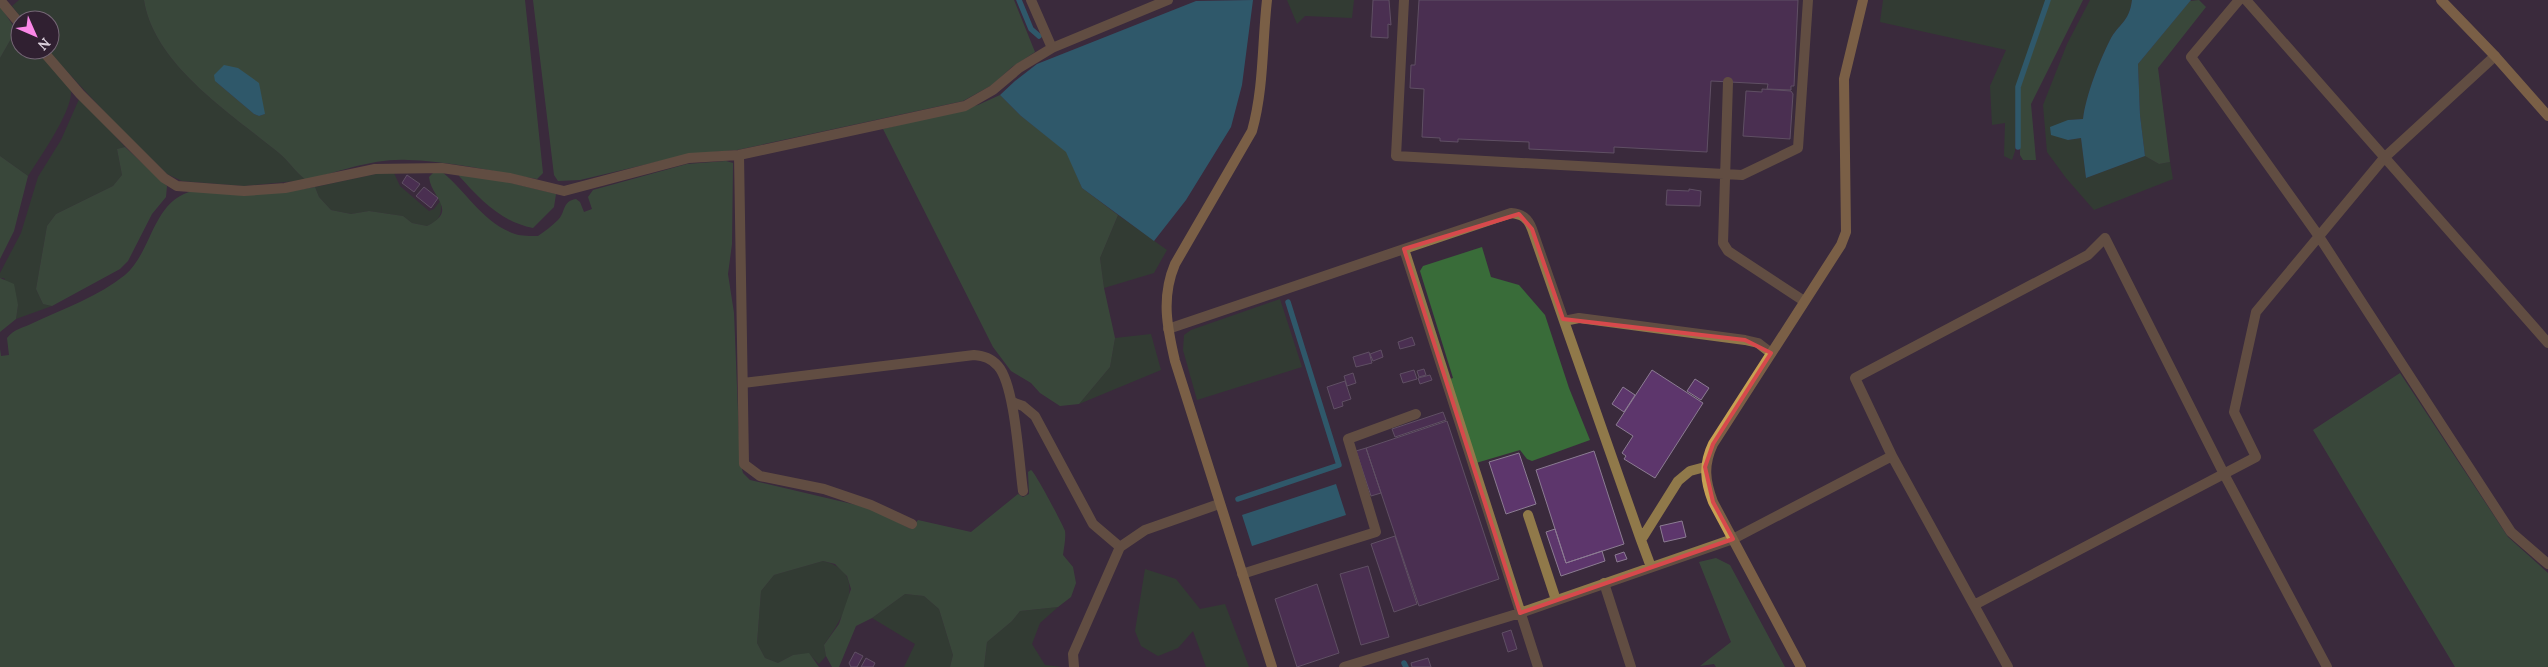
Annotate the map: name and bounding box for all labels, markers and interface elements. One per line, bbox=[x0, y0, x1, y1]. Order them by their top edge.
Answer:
north arrow bbox=[10, 10, 60, 60]
text: N bbox=[34, 34, 54, 55]

